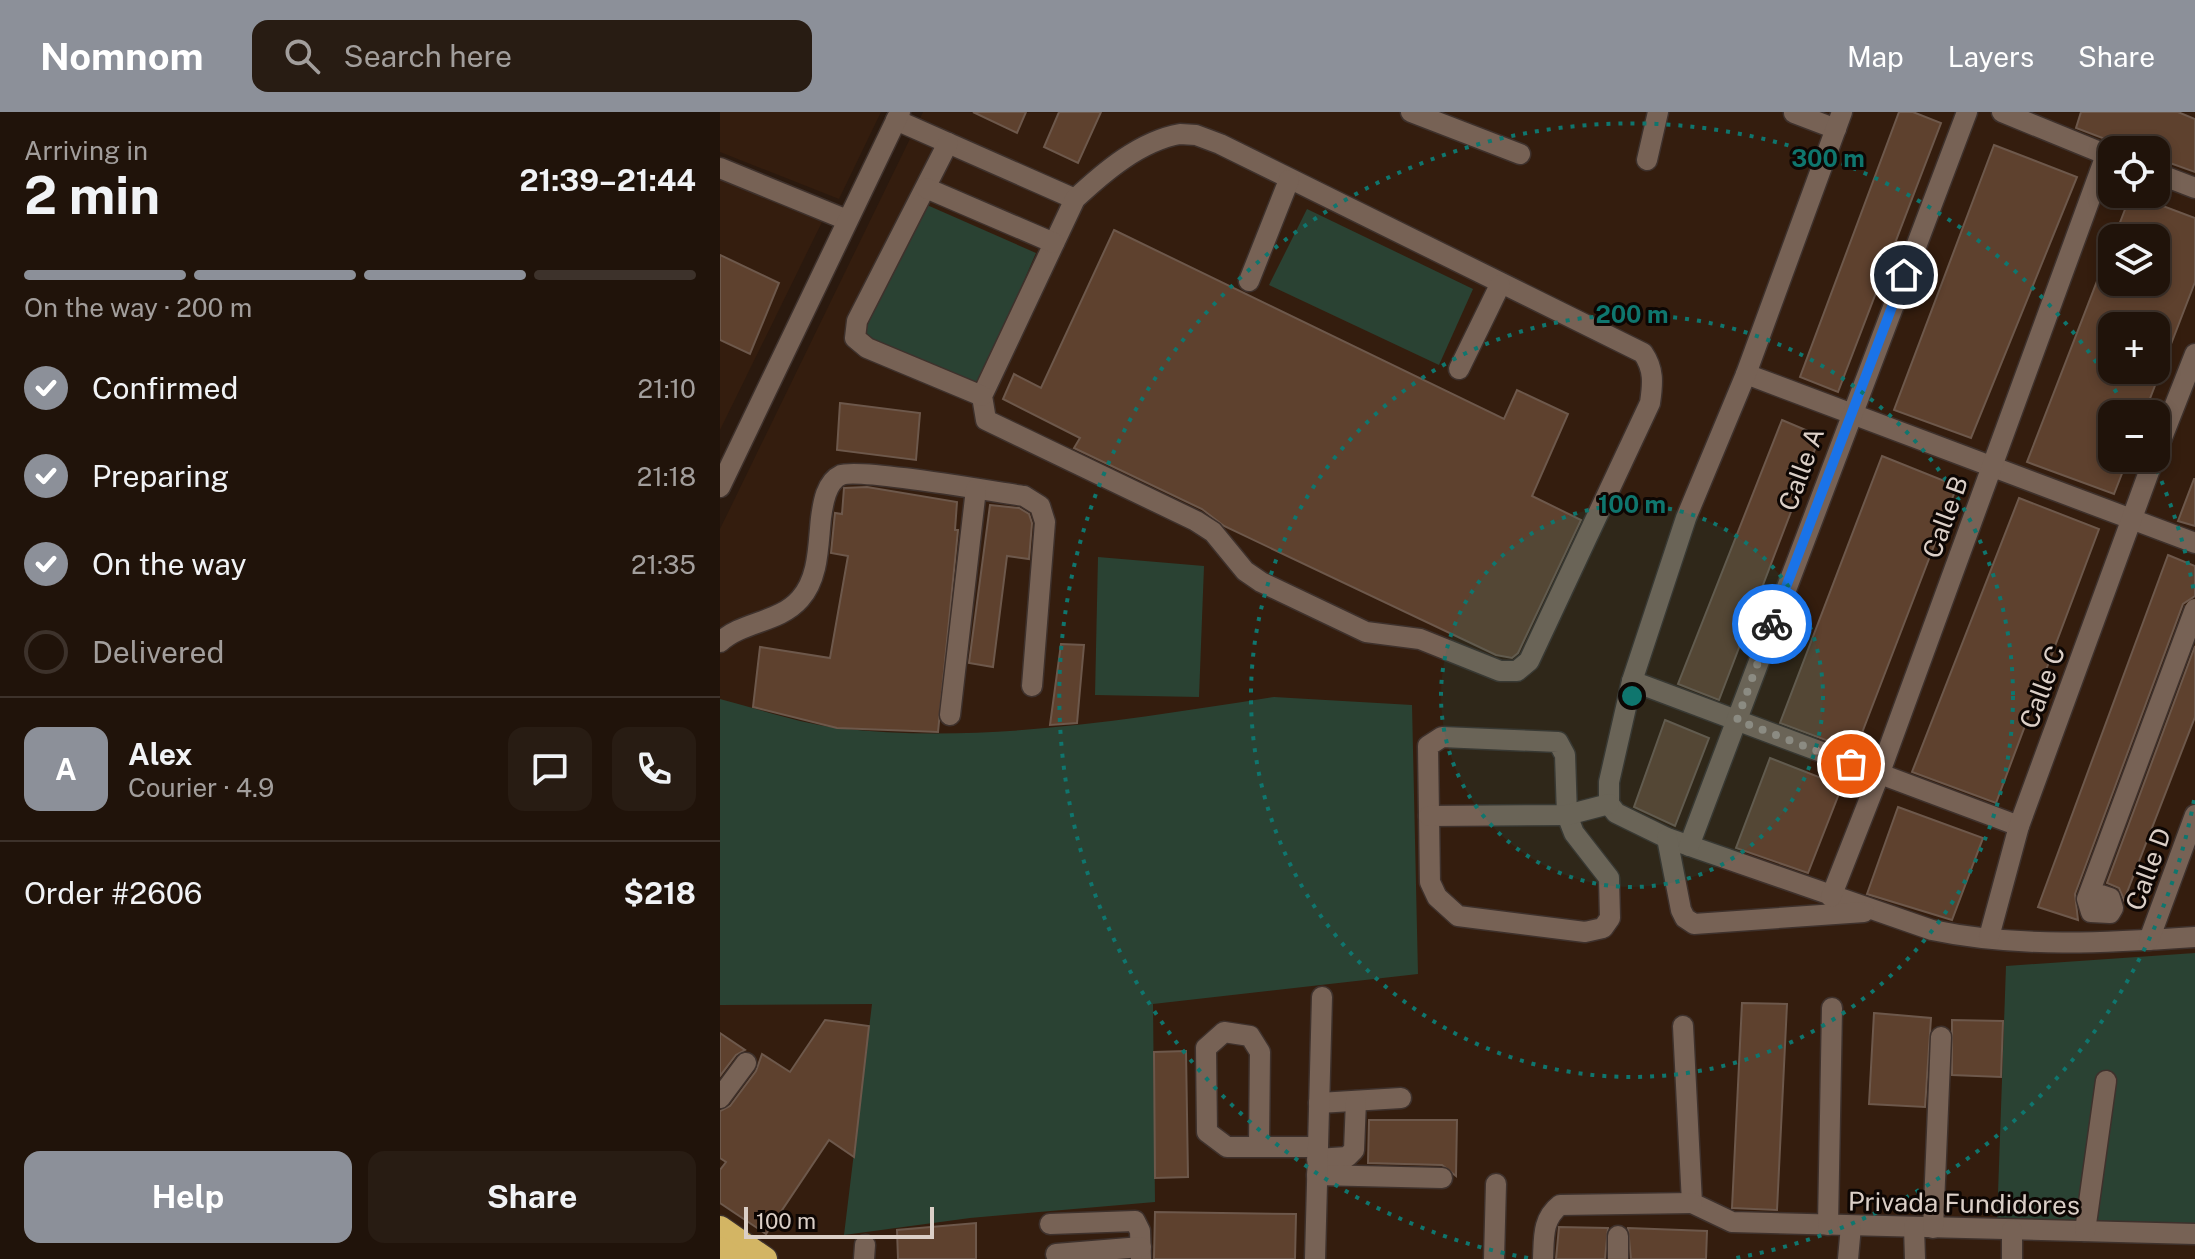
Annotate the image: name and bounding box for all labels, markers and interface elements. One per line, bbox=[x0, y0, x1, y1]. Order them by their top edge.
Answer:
search box bbox=[252, 20, 812, 92]
text: Nomnom bbox=[40, 34, 204, 79]
icon: search bbox=[280, 34, 324, 78]
text: Search here bbox=[344, 38, 512, 74]
text: Map bbox=[1847, 40, 1904, 73]
text: Layers bbox=[1948, 40, 2034, 73]
text: Share bbox=[2078, 40, 2155, 73]
text: Arriving in bbox=[24, 135, 148, 166]
map controls bbox=[2098, 136, 2170, 472]
button: locate bbox=[2098, 136, 2170, 208]
text: 300 m bbox=[1791, 144, 1865, 172]
text: 21:39–21:44 bbox=[519, 162, 696, 198]
text: 2 min bbox=[24, 165, 160, 226]
button: layers bbox=[2098, 224, 2170, 296]
pin bbox=[1870, 241, 1938, 309]
icon: home bbox=[1882, 253, 1926, 297]
text: On the way · 200 m bbox=[24, 292, 252, 323]
text: 200 m bbox=[1595, 300, 1669, 328]
button: + bbox=[2098, 312, 2170, 384]
icon: check bbox=[24, 366, 68, 410]
text: Confirmed bbox=[92, 370, 238, 406]
text: 21:10 bbox=[638, 373, 696, 404]
button: − bbox=[2098, 400, 2170, 472]
street label: Calle A bbox=[1772, 423, 1830, 515]
icon: check bbox=[24, 454, 68, 498]
text: Preparing bbox=[92, 458, 229, 494]
text: 21:18 bbox=[637, 461, 696, 492]
street label: Calle B bbox=[1916, 472, 1974, 562]
text: 100 m bbox=[1598, 490, 1666, 518]
icon: check bbox=[24, 542, 68, 586]
text: On the way bbox=[92, 546, 246, 582]
text: 21:35 bbox=[631, 549, 696, 580]
courier bbox=[1732, 584, 1812, 664]
icon: bike bbox=[1750, 602, 1794, 646]
text: Delivered bbox=[92, 634, 224, 670]
street label: Calle C bbox=[2013, 641, 2071, 733]
centre of rings bbox=[1618, 682, 1646, 710]
button: chat bbox=[508, 727, 592, 811]
button: phone bbox=[612, 727, 696, 811]
pin bbox=[1817, 730, 1885, 798]
text: Alex bbox=[128, 736, 192, 772]
icon: bag bbox=[1829, 742, 1873, 786]
text: A bbox=[55, 751, 77, 787]
text: Courier · 4.9 bbox=[128, 772, 274, 803]
street label: Calle D bbox=[2119, 823, 2177, 915]
text: Order #2606 bbox=[24, 875, 203, 911]
text: $218 bbox=[624, 875, 696, 911]
button: Help bbox=[24, 1151, 352, 1243]
button: Share bbox=[368, 1151, 696, 1243]
street label: Privada Fundidores bbox=[1848, 1185, 2080, 1221]
scale bar bbox=[744, 1203, 934, 1239]
text: 100 m bbox=[756, 1208, 816, 1234]

